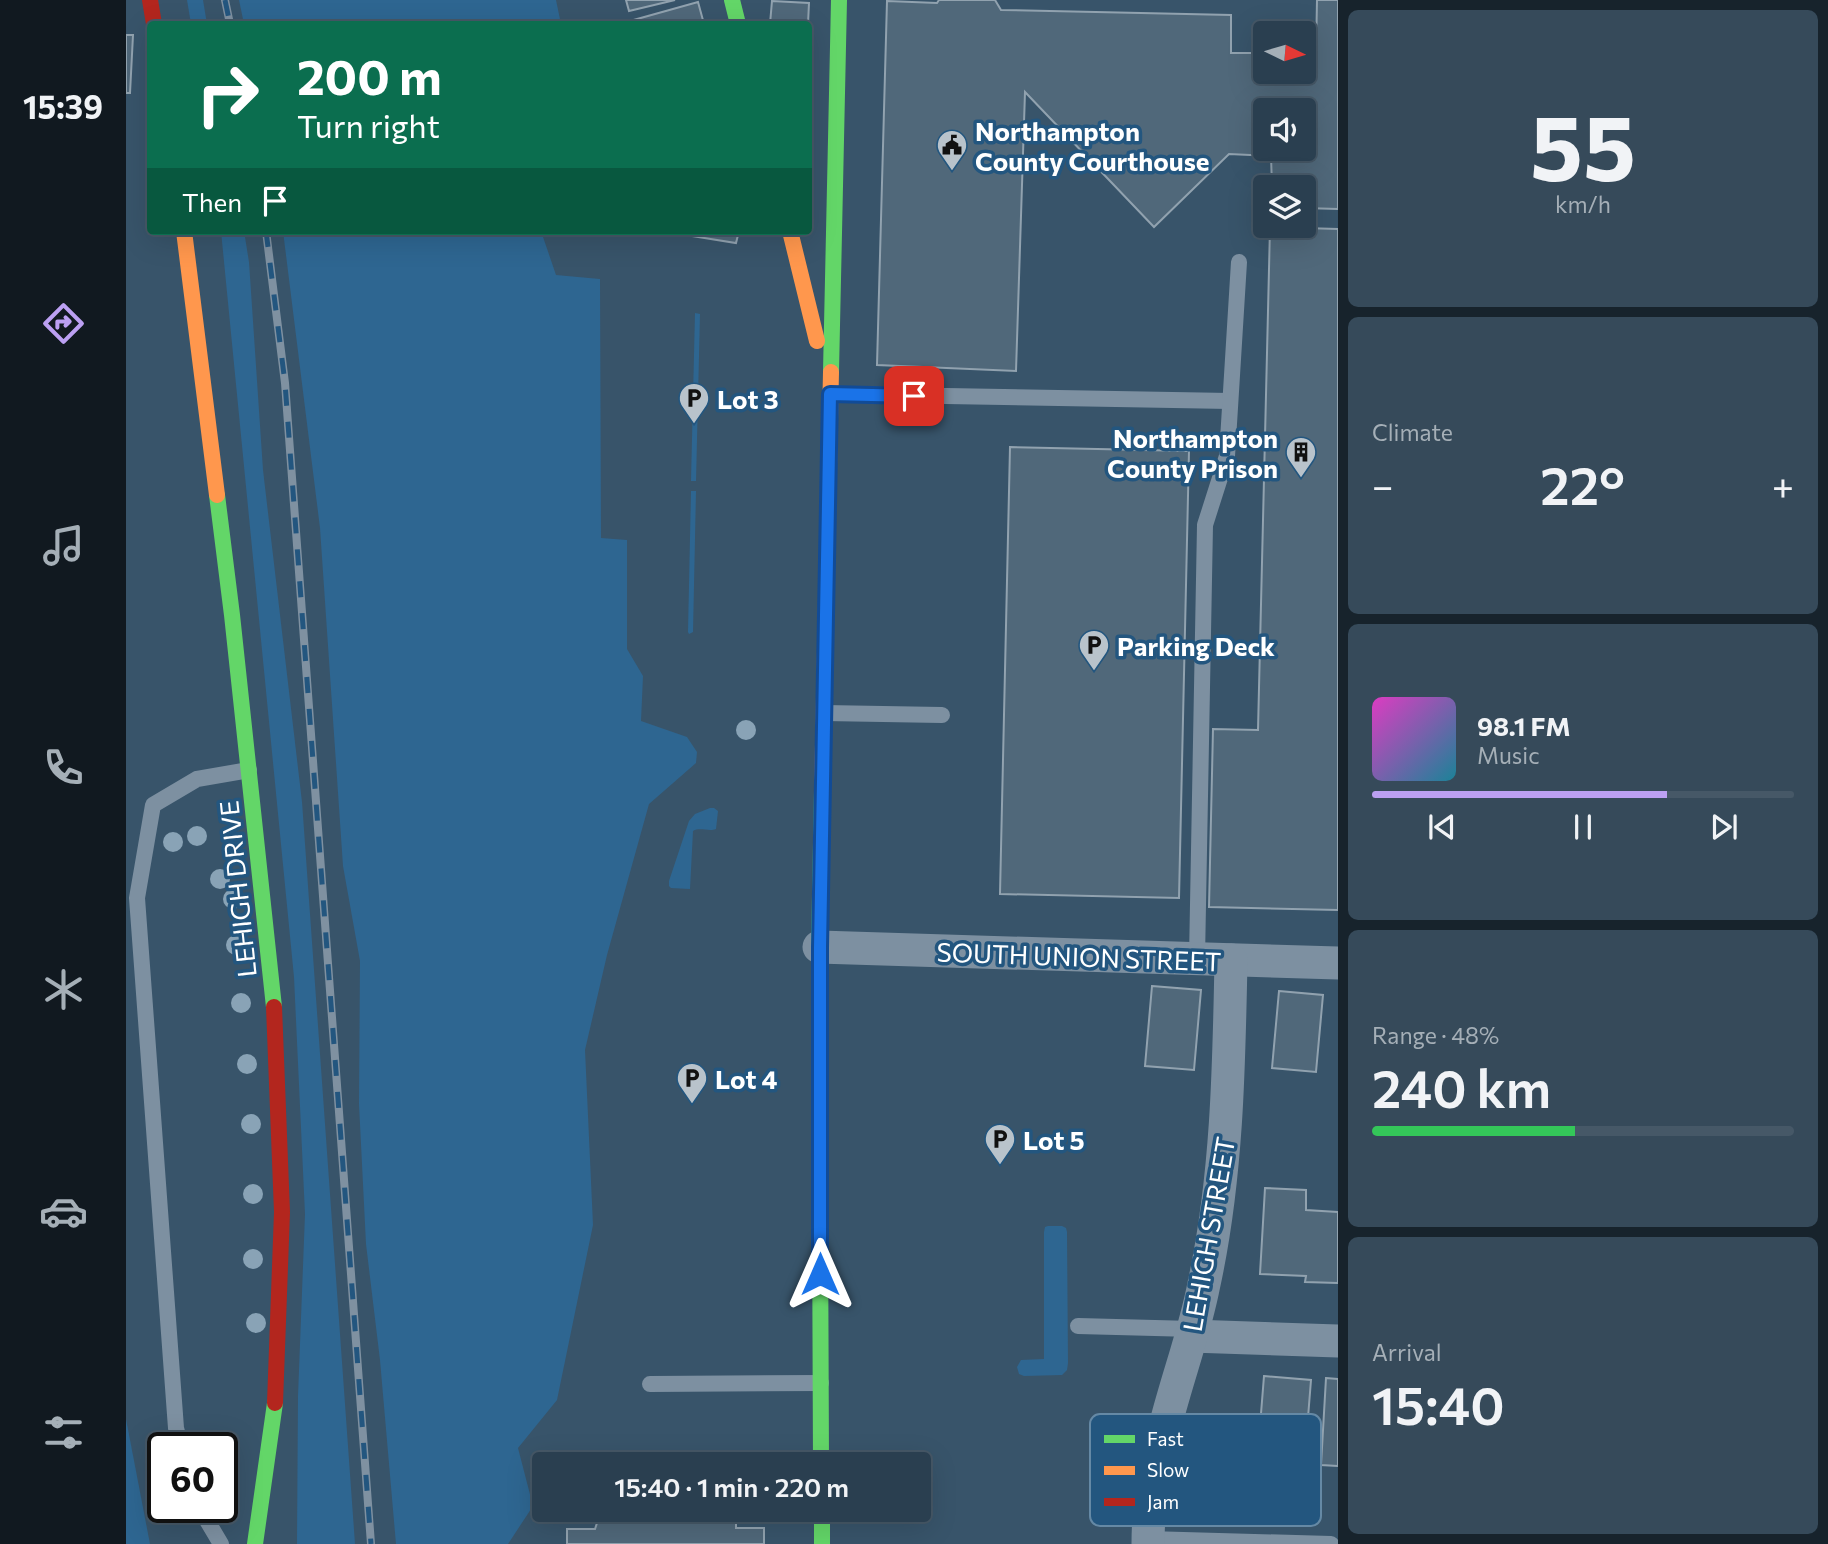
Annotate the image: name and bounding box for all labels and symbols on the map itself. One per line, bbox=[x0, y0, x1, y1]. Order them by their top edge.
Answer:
north arrow bbox=[1253, 21, 1316, 84]
place label: Northampton County Courthouse bbox=[975, 115, 1209, 176]
public building icon: Northampton County Courthouse bbox=[935, 128, 969, 172]
pin bbox=[884, 366, 944, 426]
parking icon: Lot 3 bbox=[677, 381, 711, 425]
place label: Lot 3 bbox=[717, 383, 779, 414]
place label: Northampton County Prison bbox=[1107, 422, 1278, 483]
building icon: Northampton County Prison bbox=[1284, 435, 1318, 479]
parking icon: Parking Deck bbox=[1077, 628, 1111, 672]
place label: Parking Deck bbox=[1117, 630, 1275, 661]
street label: LEHIGH DRIVE bbox=[212, 799, 262, 979]
street label: SOUTH UNION STREET bbox=[936, 936, 1222, 976]
parking icon: Lot 4 bbox=[675, 1061, 709, 1105]
place label: Lot 4 bbox=[715, 1063, 777, 1094]
parking icon: Lot 5 bbox=[983, 1122, 1017, 1166]
place label: Lot 5 bbox=[1023, 1124, 1085, 1155]
street label: LEHIGH STREET bbox=[1176, 1134, 1240, 1334]
position arrow bbox=[783, 1237, 857, 1311]
legend bbox=[1090, 1414, 1321, 1526]
text: Fast bbox=[1147, 1427, 1184, 1450]
speed limit sign: 60 bbox=[147, 1432, 238, 1523]
text: Slow bbox=[1147, 1458, 1189, 1481]
text: Jam bbox=[1147, 1490, 1179, 1513]

